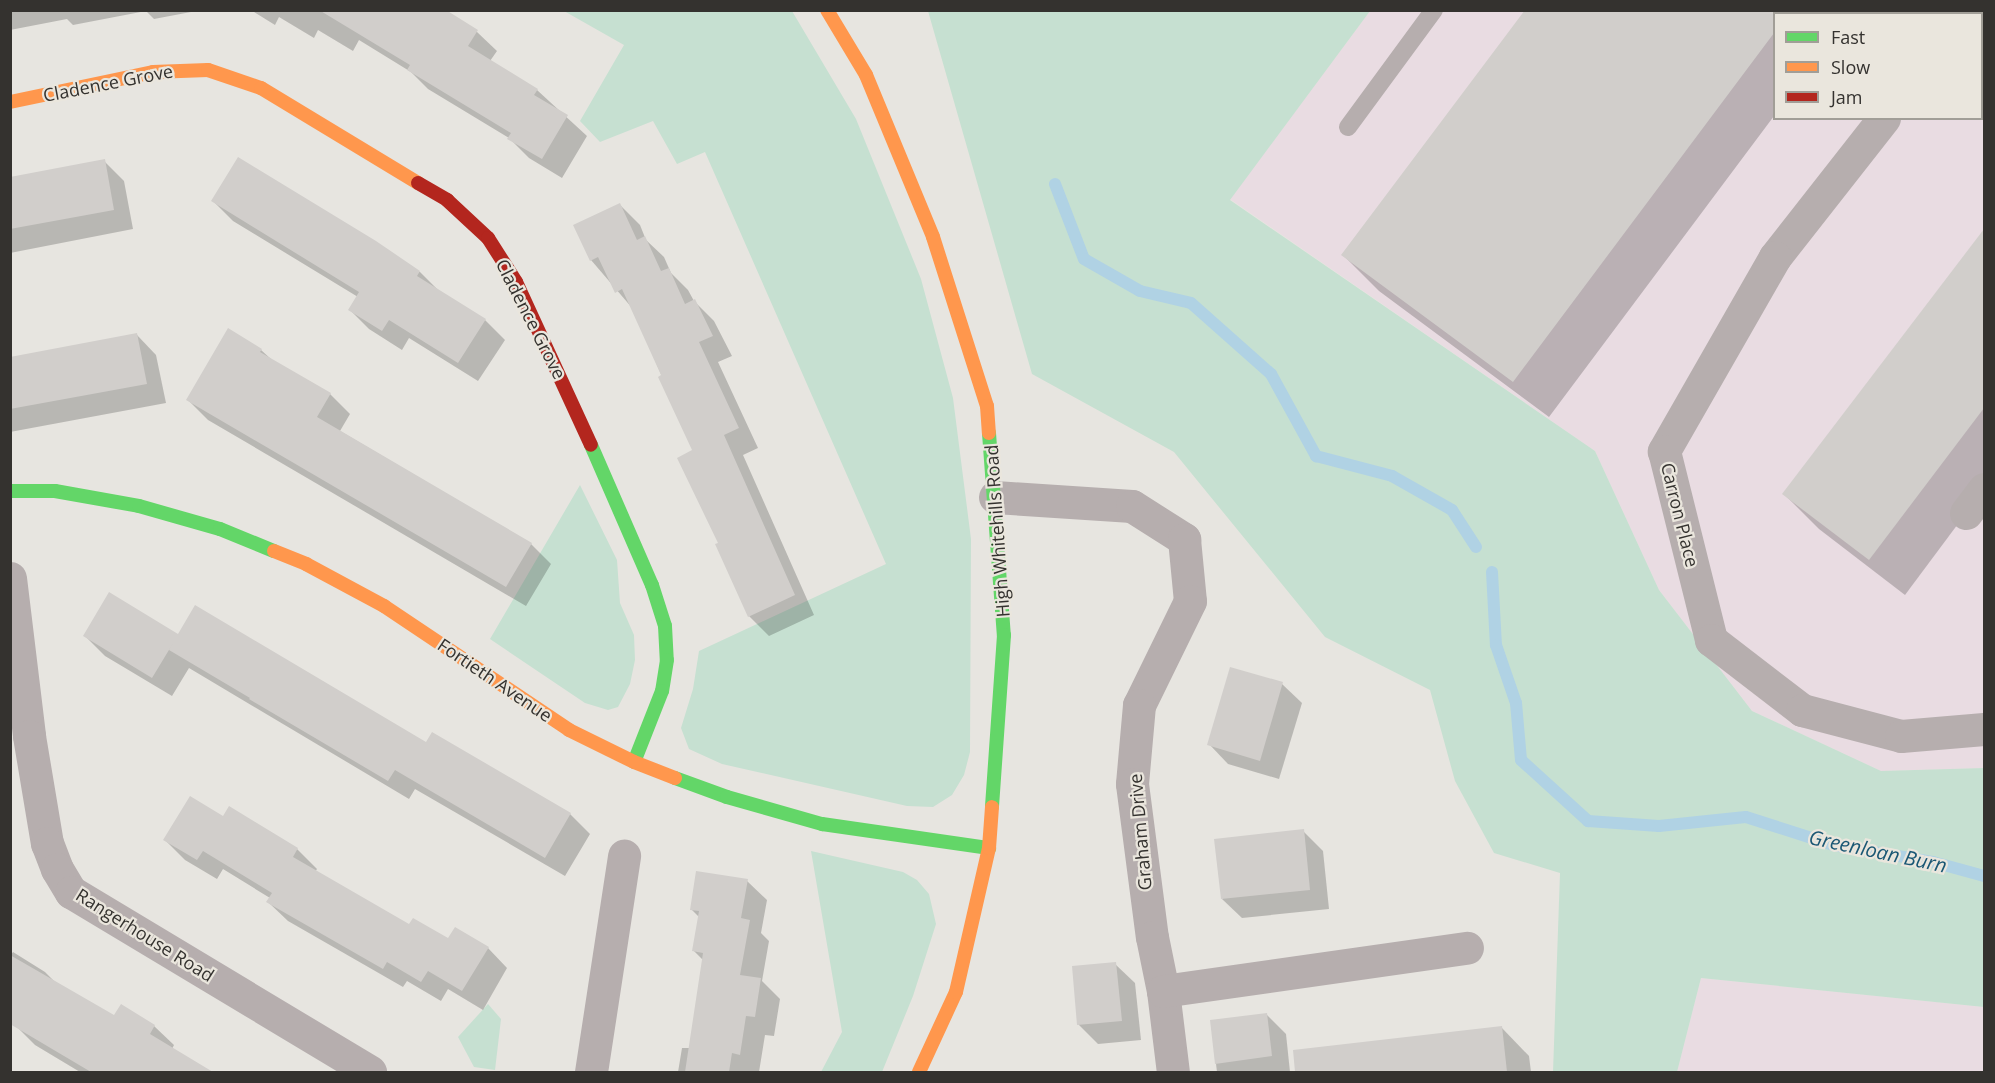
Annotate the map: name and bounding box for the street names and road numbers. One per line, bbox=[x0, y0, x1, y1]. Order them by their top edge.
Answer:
street label: Cladence Grove bbox=[41, 60, 175, 106]
street label: Cladence Grove bbox=[491, 255, 571, 383]
street label: High Whitehills Road bbox=[980, 444, 1014, 618]
street label: Carron Place bbox=[1657, 461, 1703, 569]
street label: Fortieth Avenue bbox=[434, 634, 556, 726]
street label: Graham Drive bbox=[1124, 773, 1156, 891]
street label: Rangerhouse Road bbox=[72, 884, 218, 986]

